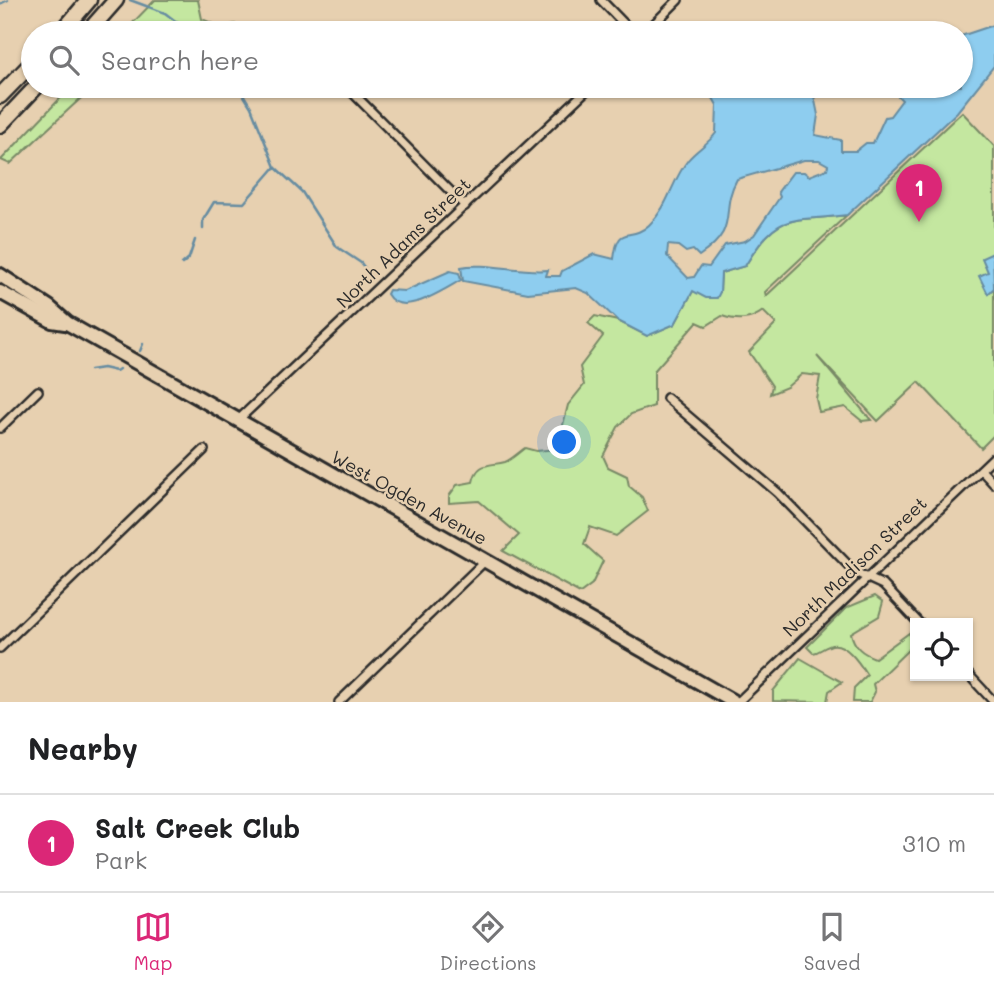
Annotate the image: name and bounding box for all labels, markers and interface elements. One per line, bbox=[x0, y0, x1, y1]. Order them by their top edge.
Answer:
search box bbox=[21, 21, 973, 98]
icon: search bbox=[45, 41, 83, 79]
text: Search here bbox=[101, 43, 259, 77]
pin: 1 bbox=[896, 164, 942, 222]
street label: North Adams Street bbox=[331, 172, 476, 313]
your location bbox=[547, 425, 581, 459]
street label: West Ogden Avenue bbox=[327, 444, 492, 550]
street label: North Madison Street bbox=[777, 491, 932, 642]
map controls bbox=[910, 618, 973, 681]
button: locate bbox=[910, 618, 973, 681]
text: Nearby bbox=[28, 728, 138, 768]
text: Salt Creek Club bbox=[95, 811, 300, 845]
text: 1 bbox=[46, 828, 56, 858]
text: 310 m bbox=[902, 828, 966, 858]
text: Park bbox=[95, 845, 147, 875]
tab: Map bbox=[134, 908, 172, 975]
tab: Directions bbox=[440, 908, 536, 975]
tab: Saved bbox=[804, 908, 860, 975]

